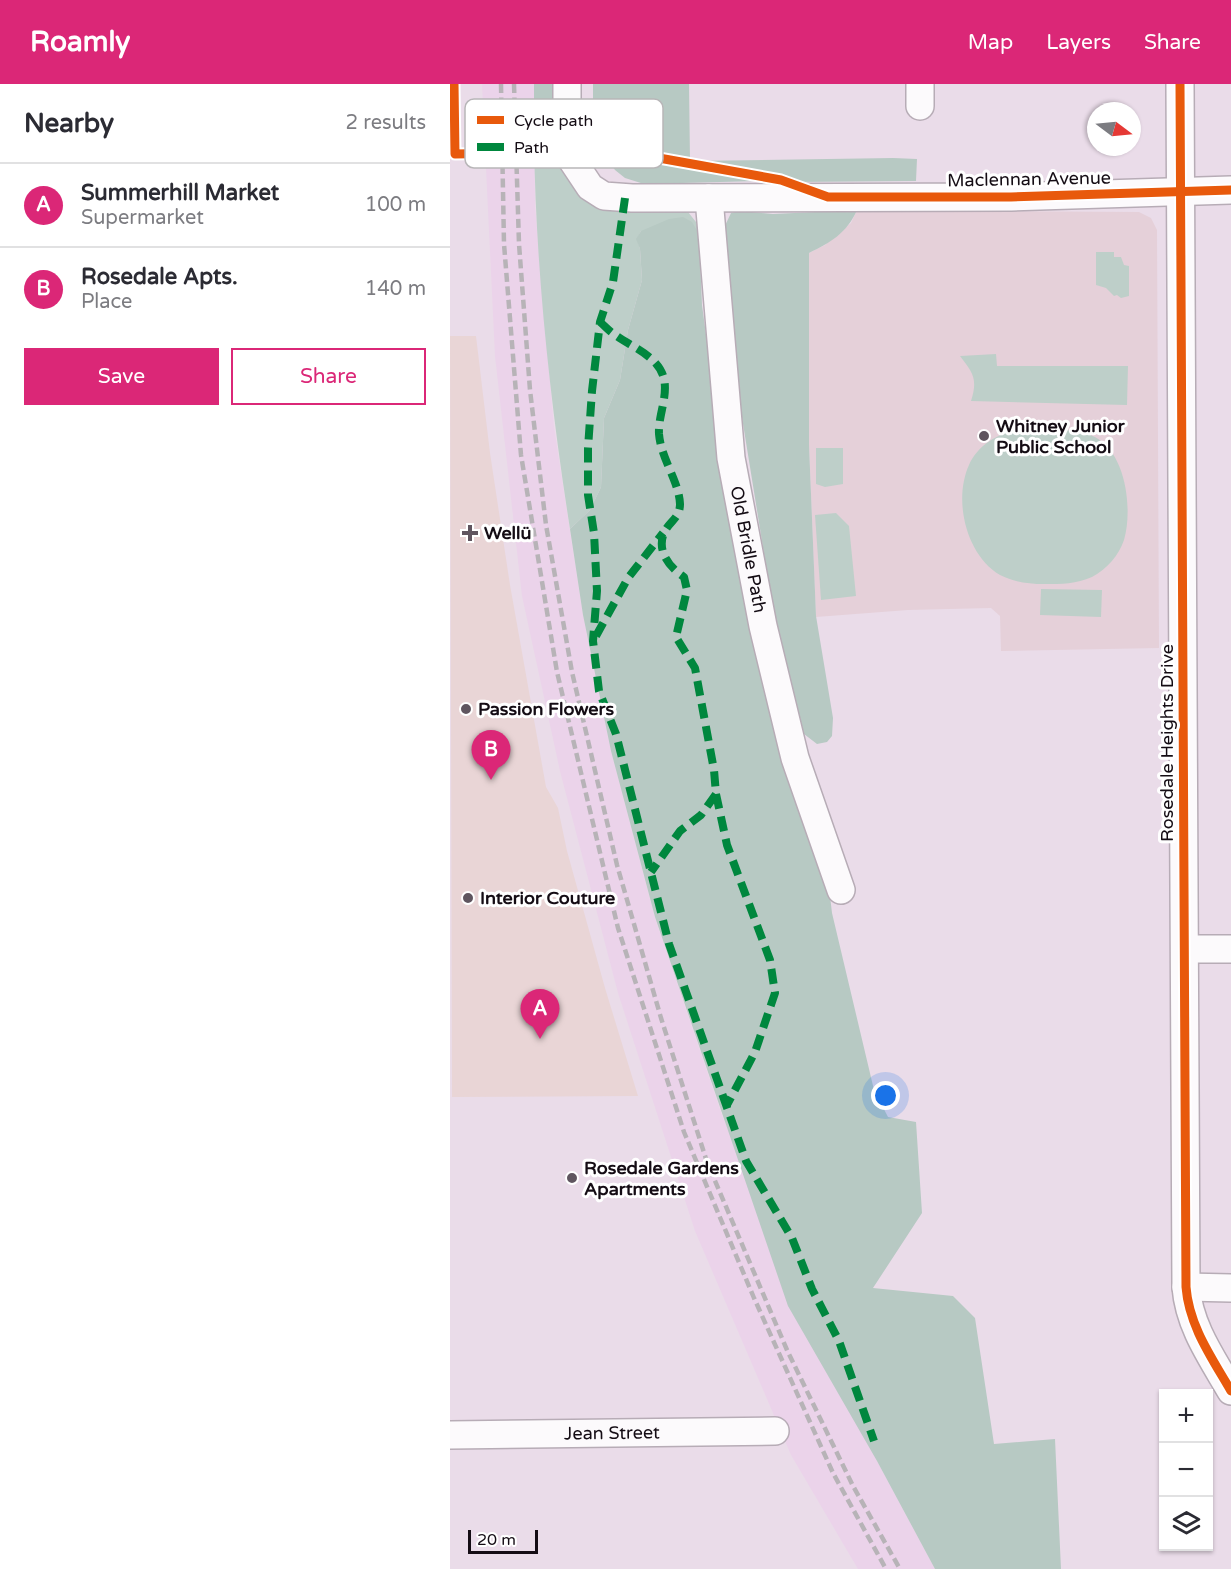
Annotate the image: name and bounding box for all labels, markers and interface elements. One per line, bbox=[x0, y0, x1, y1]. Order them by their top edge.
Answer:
text: Roamly bbox=[30, 25, 130, 59]
text: Map bbox=[968, 30, 1013, 55]
text: Layers bbox=[1046, 30, 1111, 55]
text: Share bbox=[1144, 30, 1201, 55]
legend bbox=[465, 99, 663, 168]
north arrow bbox=[1087, 102, 1141, 156]
text: Nearby bbox=[24, 108, 114, 139]
text: 2 results bbox=[346, 111, 426, 135]
text: Cycle path bbox=[514, 111, 593, 131]
text: Path bbox=[514, 138, 549, 158]
street label: Maclennan Avenue bbox=[947, 167, 1111, 191]
text: Summerhill Market bbox=[81, 180, 279, 206]
text: A bbox=[36, 193, 51, 217]
text: 100 m bbox=[365, 193, 426, 217]
text: Supermarket bbox=[81, 206, 204, 230]
text: Rosedale Apts. bbox=[81, 264, 238, 290]
text: B bbox=[37, 277, 50, 301]
text: 140 m bbox=[365, 277, 426, 301]
text: Place bbox=[81, 290, 132, 314]
button: Save bbox=[24, 348, 219, 405]
button: Share bbox=[231, 348, 426, 405]
place label: Whitney Junior Public School bbox=[996, 415, 1126, 458]
marker: Whitney Junior Public School bbox=[977, 429, 991, 443]
street label: Old Bridle Path bbox=[726, 484, 771, 615]
place label: Wellü bbox=[484, 522, 532, 544]
marker: Wellü bbox=[461, 524, 479, 542]
street label: Rosedale Heights Drive bbox=[1156, 644, 1178, 842]
place label: Passion Flowers bbox=[478, 698, 614, 720]
marker: Passion Flowers bbox=[459, 702, 473, 716]
pin: B bbox=[472, 730, 510, 780]
place label: Interior Couture bbox=[480, 887, 615, 909]
marker: Interior Couture bbox=[461, 891, 475, 905]
pin: A bbox=[520, 990, 560, 1039]
your location bbox=[871, 1081, 900, 1110]
place label: Rosedale Gardens Apartments bbox=[584, 1157, 739, 1200]
marker: Rosedale Gardens Apartments bbox=[565, 1171, 579, 1185]
map controls bbox=[1159, 1389, 1213, 1551]
button: + bbox=[1159, 1389, 1213, 1443]
street label: Jean Street bbox=[564, 1421, 660, 1445]
button: − bbox=[1159, 1443, 1213, 1497]
button: layers bbox=[1159, 1497, 1213, 1551]
scale bar bbox=[468, 1527, 538, 1554]
text: 20 m bbox=[477, 1530, 516, 1550]

